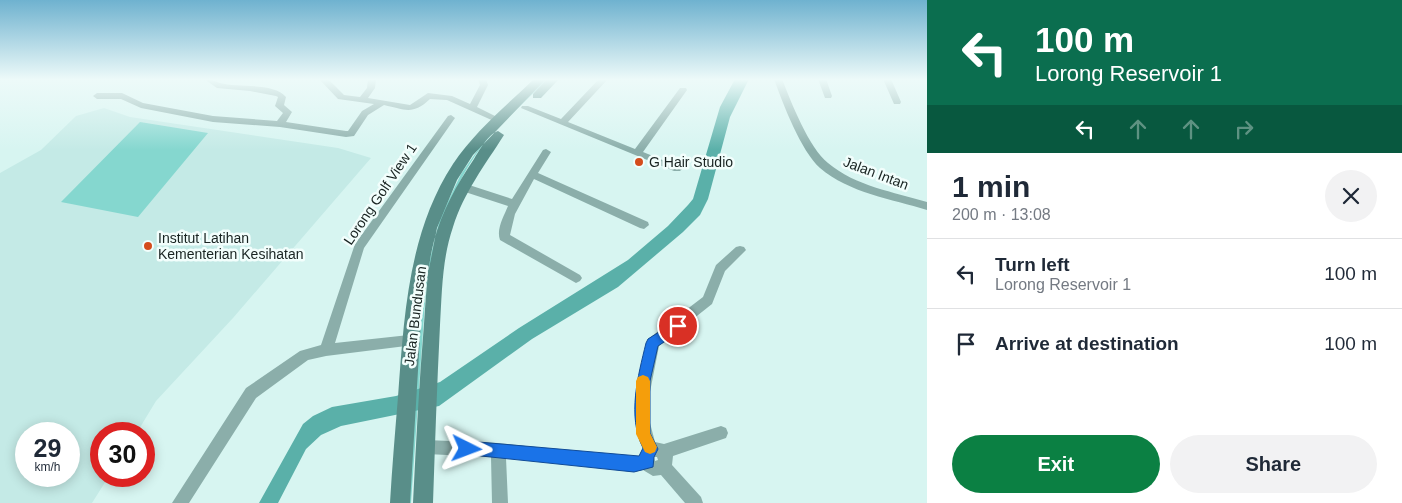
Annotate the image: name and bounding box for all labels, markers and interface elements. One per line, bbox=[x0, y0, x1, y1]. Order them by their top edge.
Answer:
icon: left bbox=[952, 20, 1017, 85]
text: 100 m bbox=[1035, 20, 1134, 59]
text: Lorong Reservoir 1 bbox=[1035, 61, 1222, 86]
icon: left bbox=[1071, 115, 1099, 143]
icon: ahead bbox=[1124, 115, 1152, 143]
icon: ahead bbox=[1177, 115, 1205, 143]
icon: right bbox=[1230, 115, 1258, 143]
street label: Lorong Golf View 1 bbox=[340, 140, 420, 248]
street label: Jalan Intan bbox=[841, 153, 911, 193]
place label: G Hair Studio bbox=[649, 154, 733, 170]
marker: G Hair Studio bbox=[633, 156, 645, 168]
text: 1 min bbox=[952, 170, 1030, 203]
button: close bbox=[1325, 170, 1377, 222]
text: 200 m · 13:08 bbox=[952, 206, 1051, 223]
place label: Institut Latihan Kementerian Kesihatan bbox=[158, 230, 304, 262]
marker: Institut Latihan Kementerian Kesihatan bbox=[142, 240, 154, 252]
text: Turn left bbox=[995, 254, 1070, 275]
icon: left bbox=[952, 260, 980, 288]
text: 100 m bbox=[1324, 263, 1377, 284]
street label: Jalan Bundusan bbox=[401, 265, 429, 367]
text: Lorong Reservoir 1 bbox=[995, 276, 1131, 293]
pin bbox=[657, 305, 699, 347]
icon: arrive bbox=[664, 312, 692, 340]
icon: arrive bbox=[952, 330, 980, 358]
text: Arrive at destination bbox=[995, 333, 1179, 354]
text: 100 m bbox=[1324, 333, 1377, 354]
speed limit sign: 30 bbox=[90, 422, 155, 487]
position arrow bbox=[440, 422, 492, 474]
text: 29 bbox=[34, 434, 61, 462]
button: Exit bbox=[952, 435, 1160, 493]
button: Share bbox=[1170, 435, 1377, 493]
text: km/h bbox=[34, 460, 61, 474]

